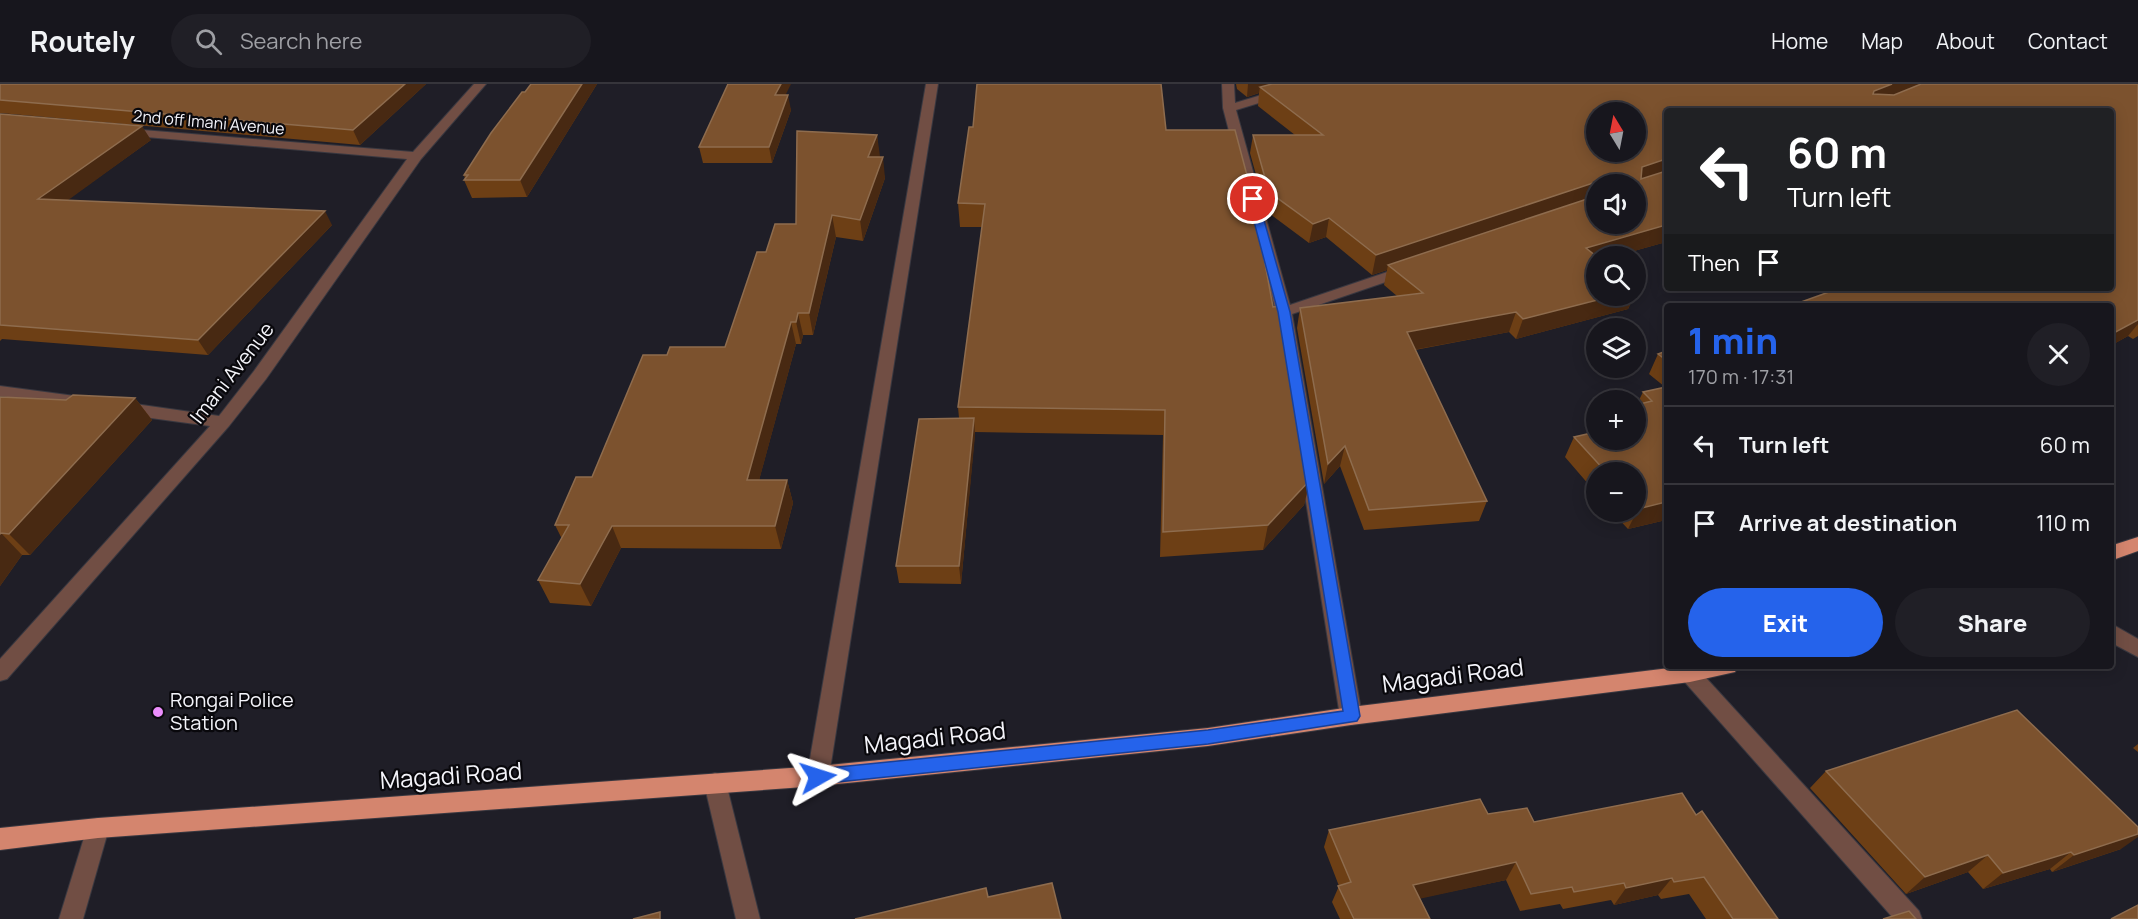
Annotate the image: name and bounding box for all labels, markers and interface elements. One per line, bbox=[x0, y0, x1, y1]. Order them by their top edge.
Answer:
search box bbox=[171, 14, 591, 68]
text: Routely bbox=[30, 22, 135, 60]
icon: search bbox=[192, 25, 225, 58]
text: Search here bbox=[240, 26, 362, 56]
text: Home bbox=[1771, 27, 1828, 55]
text: Map bbox=[1861, 27, 1903, 55]
text: About bbox=[1936, 27, 1995, 55]
text: Contact bbox=[2028, 27, 2108, 55]
north arrow bbox=[1586, 102, 1646, 162]
map controls bbox=[1586, 102, 1646, 522]
street label: 2nd off Imani Avenue bbox=[132, 104, 286, 140]
text: 60 m bbox=[1787, 123, 1887, 181]
icon: left bbox=[1688, 132, 1766, 210]
pin bbox=[1227, 173, 1278, 224]
button: sound bbox=[1586, 174, 1646, 234]
text: Turn left bbox=[1787, 178, 1891, 215]
icon: arrive bbox=[1236, 182, 1269, 215]
button: search bbox=[1586, 246, 1646, 306]
icon: arrive bbox=[1752, 246, 1785, 279]
text: Then bbox=[1688, 248, 1740, 278]
street label: Imani Avenue bbox=[183, 316, 280, 429]
text: 1 min bbox=[1688, 316, 1778, 365]
button: layers bbox=[1586, 318, 1646, 378]
button: close bbox=[2027, 323, 2090, 386]
text: 170 m · 17:31 bbox=[1688, 363, 1794, 390]
button: + bbox=[1586, 390, 1646, 450]
icon: left bbox=[1688, 429, 1721, 462]
text: Turn left bbox=[1739, 430, 1829, 460]
text: 60 m bbox=[2040, 430, 2090, 460]
button: − bbox=[1586, 462, 1646, 522]
icon: arrive bbox=[1688, 507, 1721, 540]
text: Arrive at destination bbox=[1739, 508, 1957, 538]
text: 110 m bbox=[2036, 508, 2090, 538]
button: Exit bbox=[1688, 588, 1883, 657]
button: Share bbox=[1895, 588, 2090, 657]
street label: Magadi Road bbox=[1380, 649, 1526, 700]
place label: Rongai Police Station bbox=[170, 686, 294, 736]
marker: Rongai Police Station bbox=[151, 705, 165, 719]
street label: Magadi Road bbox=[862, 713, 1007, 760]
position arrow bbox=[786, 745, 850, 809]
street label: Magadi Road bbox=[379, 753, 523, 796]

